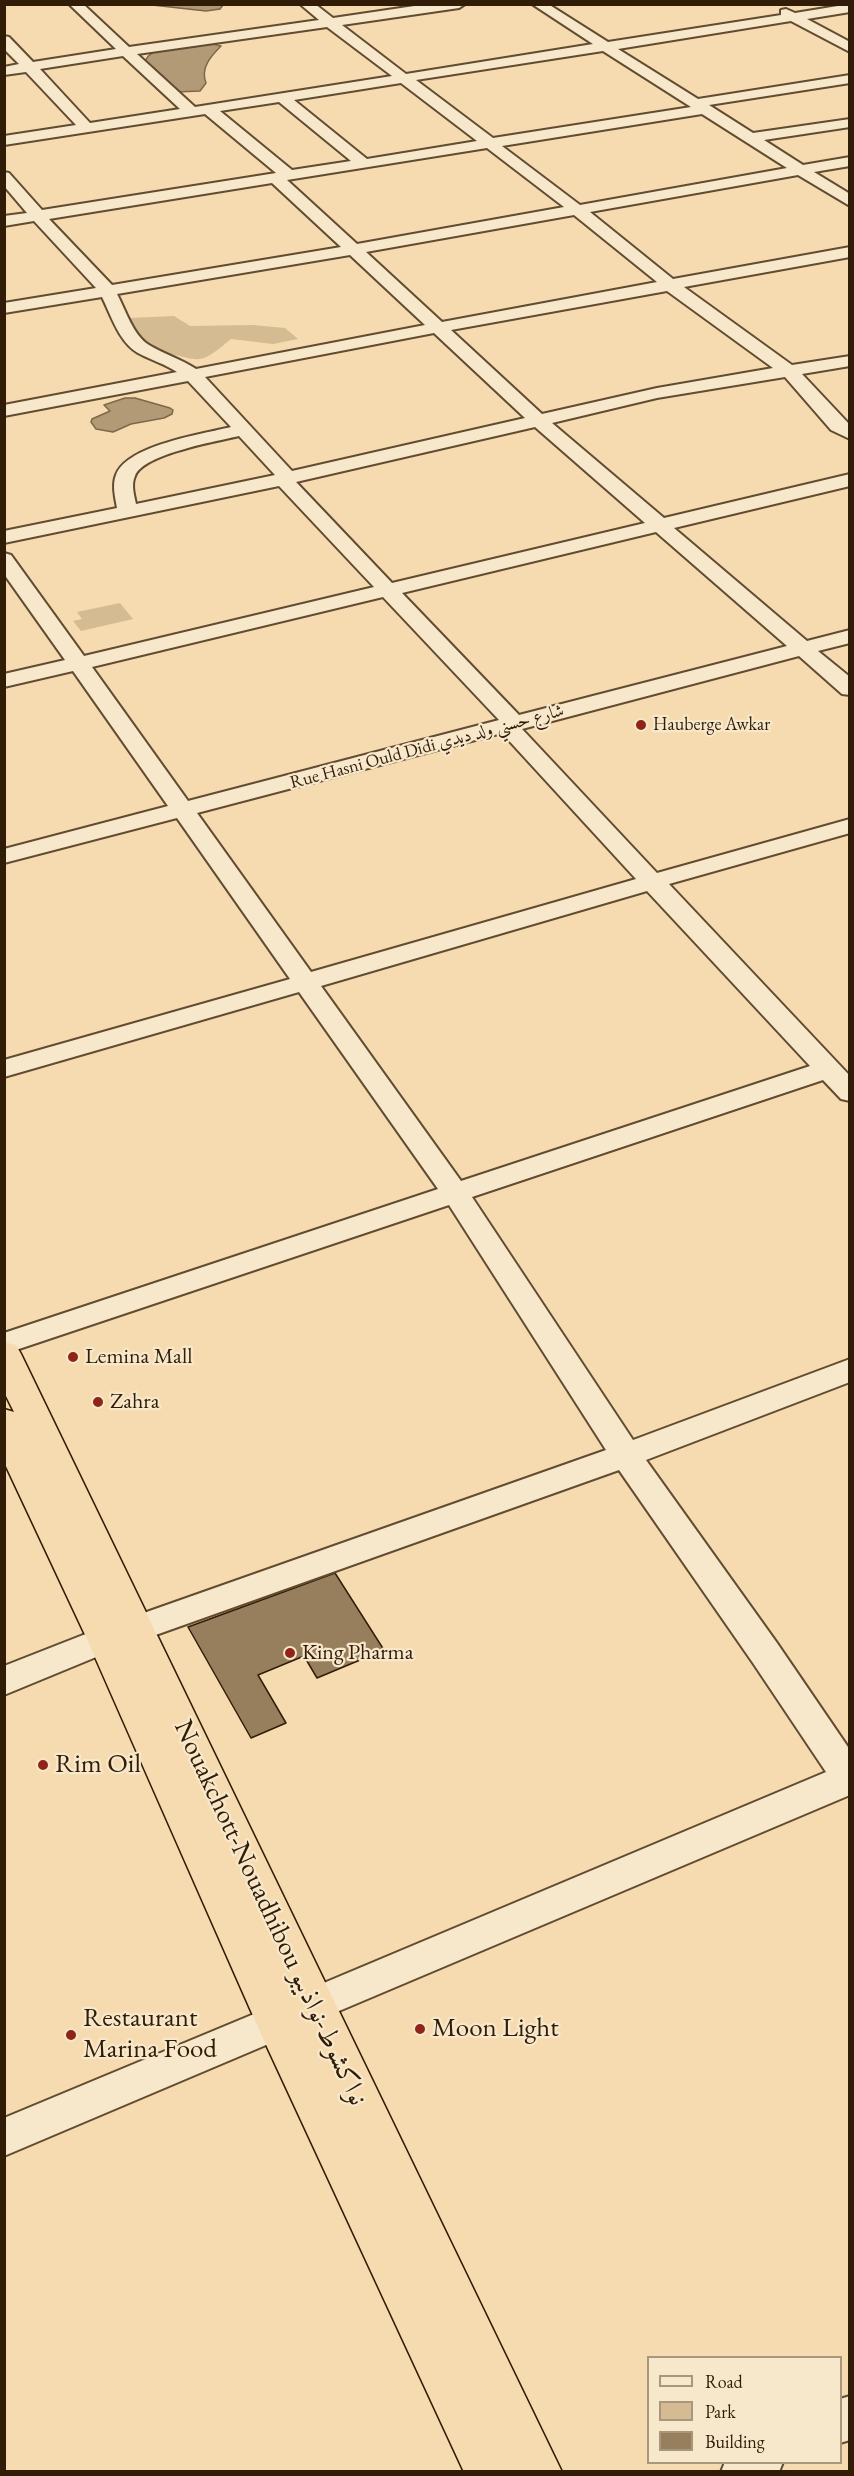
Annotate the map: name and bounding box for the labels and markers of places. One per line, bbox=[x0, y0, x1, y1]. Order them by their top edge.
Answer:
place label: Hauberge Awkar bbox=[653, 714, 770, 736]
marker: Hauberge Awkar bbox=[634, 718, 648, 732]
place label: Lemina Mall bbox=[85, 1344, 192, 1370]
marker: Lemina Mall bbox=[66, 1350, 80, 1364]
place label: Zahra bbox=[110, 1389, 159, 1415]
marker: Zahra bbox=[91, 1395, 105, 1409]
place label: King Pharma bbox=[302, 1640, 413, 1666]
marker: King Pharma bbox=[283, 1646, 297, 1660]
place label: Rim Oil bbox=[55, 1749, 141, 1781]
marker: Rim Oil bbox=[36, 1758, 50, 1772]
place label: Restaurant Marina Food bbox=[83, 2003, 217, 2066]
place label: Moon Light bbox=[432, 2013, 559, 2045]
marker: Moon Light bbox=[413, 2022, 427, 2036]
marker: Restaurant Marina Food bbox=[64, 2028, 78, 2042]

